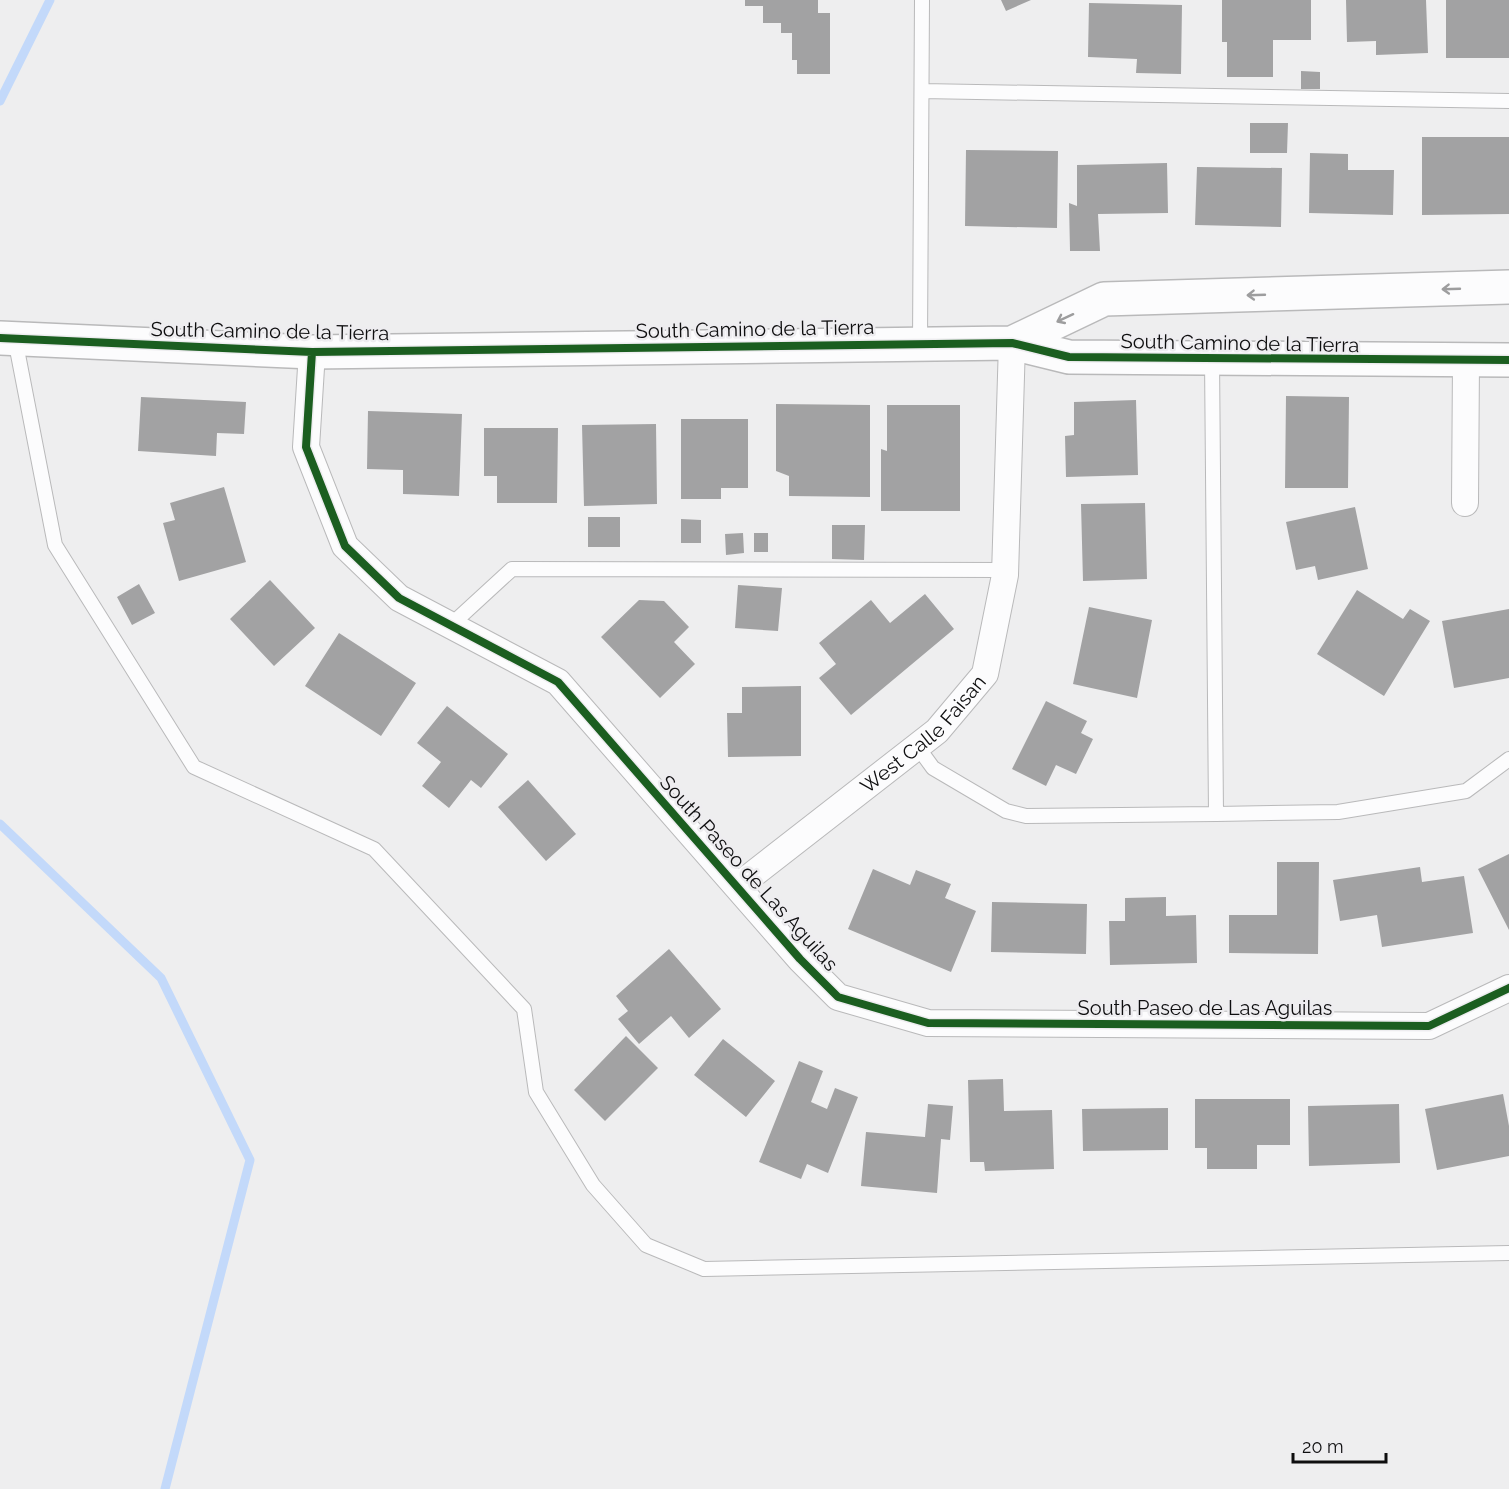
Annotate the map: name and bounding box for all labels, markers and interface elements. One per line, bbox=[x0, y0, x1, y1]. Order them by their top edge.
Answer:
one-way arrow bbox=[1441, 283, 1461, 295]
one-way arrow bbox=[1246, 289, 1266, 300]
one-way arrow bbox=[1056, 312, 1074, 324]
street label: South Camino de la Tierra bbox=[635, 315, 875, 343]
street label: South Camino de la Tierra bbox=[150, 317, 390, 345]
street label: South Camino de la Tierra bbox=[1120, 329, 1360, 357]
street label: West Calle Faisan bbox=[856, 670, 991, 798]
street label: South Paseo de Las Aguilas bbox=[655, 770, 843, 976]
street label: South Paseo de Las Aguilas bbox=[1078, 996, 1332, 1020]
scale bar bbox=[1293, 1426, 1386, 1464]
text: 20 m bbox=[1302, 1436, 1344, 1457]

